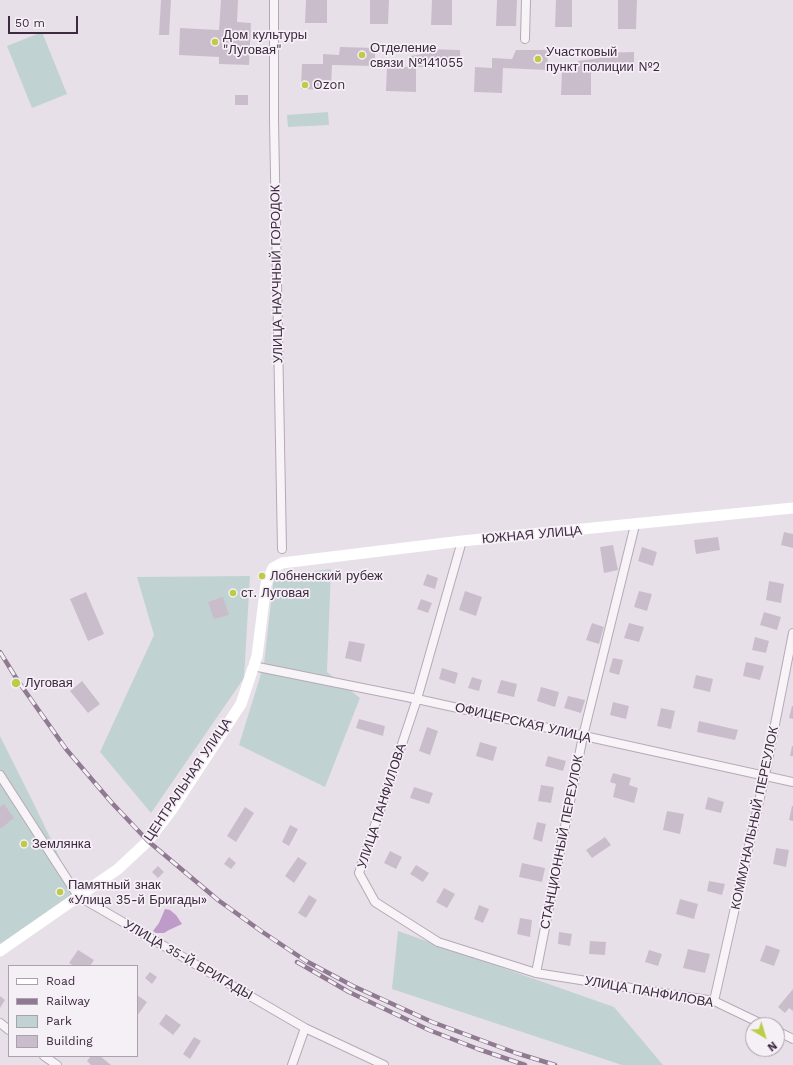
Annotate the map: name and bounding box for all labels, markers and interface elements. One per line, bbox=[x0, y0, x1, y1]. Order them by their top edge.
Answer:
scale bar bbox=[10, 8, 80, 34]
text: 50 m bbox=[15, 16, 45, 30]
place label: Дом культуры "Луговая" bbox=[223, 27, 307, 58]
marker: Дом культуры "Луговая" bbox=[210, 37, 220, 47]
place label: Отделение связи №141055 bbox=[370, 40, 463, 71]
place label: Участковый пункт полиции №2 bbox=[546, 44, 660, 75]
marker: Отделение связи №141055 bbox=[357, 50, 367, 60]
marker: Участковый пункт полиции №2 bbox=[533, 54, 543, 64]
place label: Ozon bbox=[313, 77, 345, 93]
marker: Ozon bbox=[300, 80, 310, 90]
street label: УЛИЦА НАУЧНЫЙ ГОРОДОК bbox=[268, 185, 286, 363]
street label: ЮЖНАЯ УЛИЦА bbox=[481, 523, 583, 547]
place label: Лобненский рубеж bbox=[270, 568, 383, 584]
marker: Лобненский рубеж bbox=[257, 571, 267, 581]
place label: ст. Луговая bbox=[241, 585, 309, 601]
marker: ст. Луговая bbox=[228, 588, 238, 598]
place label: Луговая bbox=[25, 675, 73, 691]
marker: Луговая bbox=[10, 677, 22, 689]
street label: ОФИЦЕРСКАЯ УЛИЦА bbox=[453, 700, 593, 746]
street label: ЦЕНТРАЛЬНАЯ УЛИЦА bbox=[141, 715, 235, 845]
street label: КОММУНАЛЬНЫЙ ПЕРЕУЛОК bbox=[728, 725, 782, 911]
street label: УЛИЦА ПАНФИЛОВА bbox=[354, 741, 410, 871]
street label: СТАНЦИОННЫЙ ПЕРЕУЛОК bbox=[537, 754, 587, 930]
place label: Землянка bbox=[32, 836, 91, 852]
marker: Землянка bbox=[19, 839, 29, 849]
place label: Памятный знак «Улица 35-й Бригады» bbox=[68, 877, 207, 908]
marker: Памятный знак «Улица 35-й Бригады» bbox=[55, 887, 65, 897]
street label: УЛИЦА 35-Й БРИГАДЫ bbox=[121, 917, 255, 1003]
legend bbox=[8, 965, 138, 1057]
street label: УЛИЦА ПАНФИЛОВА bbox=[583, 973, 715, 1011]
text: Road bbox=[46, 974, 75, 988]
text: Railway bbox=[46, 994, 90, 1008]
text: Park bbox=[46, 1014, 72, 1028]
north arrow bbox=[745, 1017, 785, 1057]
text: Building bbox=[46, 1034, 93, 1048]
text: N bbox=[765, 1038, 779, 1054]

